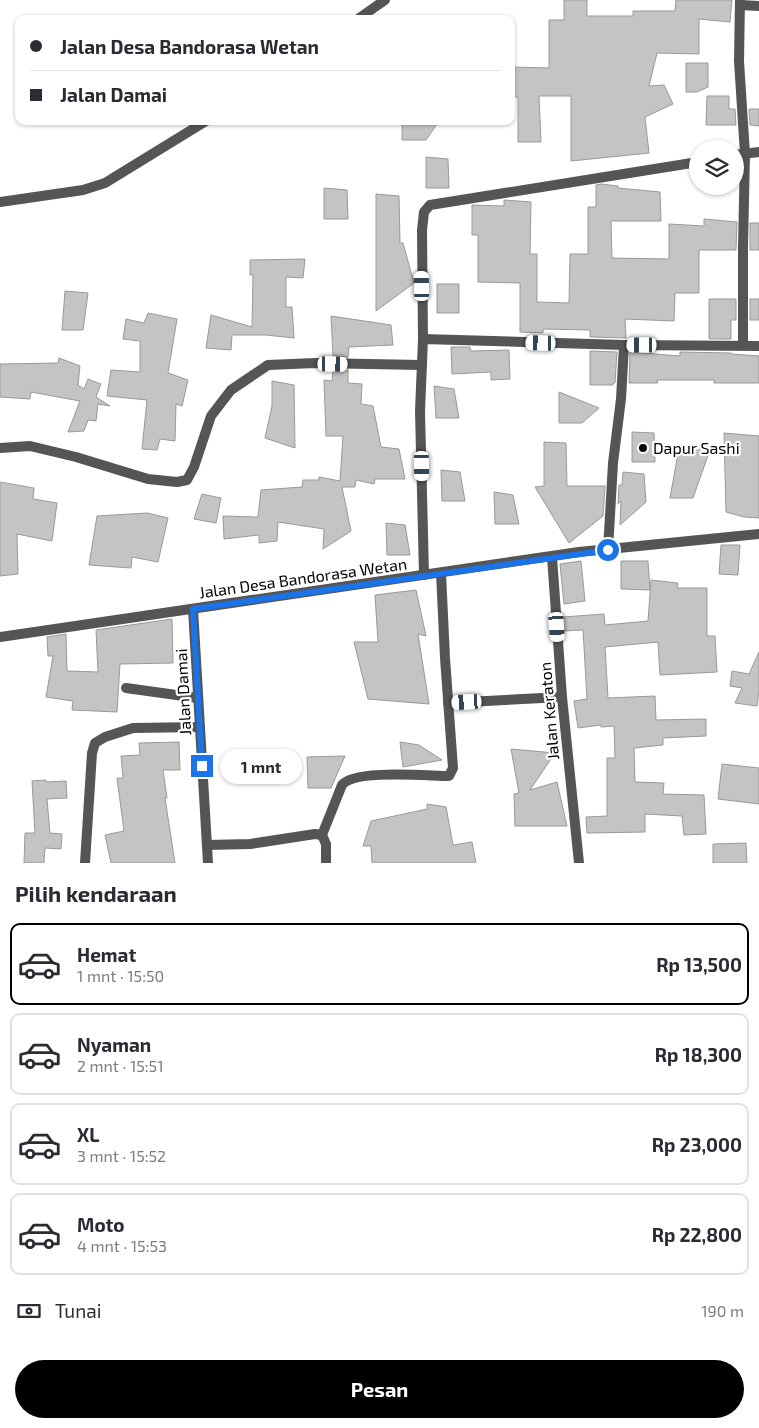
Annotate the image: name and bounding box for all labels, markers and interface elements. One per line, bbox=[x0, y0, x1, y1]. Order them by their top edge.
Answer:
text: Jalan Desa Bandorasa Wetan bbox=[60, 35, 319, 58]
text: Jalan Damai bbox=[60, 83, 167, 106]
map controls bbox=[689, 140, 744, 195]
button: layers bbox=[689, 140, 744, 195]
car bbox=[414, 271, 429, 301]
car bbox=[525, 335, 556, 351]
car bbox=[627, 338, 657, 353]
car bbox=[317, 356, 348, 372]
place label: Dapur Sashi bbox=[653, 438, 740, 457]
marker: Dapur Sashi bbox=[637, 442, 649, 454]
car bbox=[414, 451, 429, 481]
route start bbox=[597, 539, 619, 561]
street label: Jalan Desa Bandorasa Wetan bbox=[198, 554, 408, 602]
car bbox=[548, 612, 565, 642]
street label: Jalan Damai bbox=[171, 648, 194, 736]
street label: Jalan Keraton bbox=[535, 661, 562, 761]
car bbox=[451, 694, 482, 710]
callout: 1 mnt bbox=[220, 748, 302, 784]
route end bbox=[191, 755, 213, 777]
text: 1 mnt bbox=[241, 757, 281, 776]
text: Pilih kendaraan bbox=[15, 880, 177, 906]
icon: car bbox=[17, 942, 62, 987]
text: Hemat bbox=[77, 943, 136, 966]
text: Rp 13,500 bbox=[656, 953, 742, 976]
text: 1 mnt · 15:50 bbox=[77, 966, 164, 985]
icon: car bbox=[17, 1032, 62, 1077]
text: Nyaman bbox=[77, 1033, 151, 1056]
text: Rp 18,300 bbox=[655, 1043, 742, 1066]
text: 2 mnt · 15:51 bbox=[77, 1056, 164, 1075]
icon: car bbox=[17, 1122, 62, 1167]
text: XL bbox=[77, 1123, 99, 1146]
text: Rp 23,000 bbox=[652, 1133, 742, 1156]
text: 3 mnt · 15:52 bbox=[77, 1146, 166, 1165]
icon: car bbox=[17, 1212, 62, 1257]
text: Moto bbox=[77, 1213, 125, 1236]
text: Rp 22,800 bbox=[652, 1223, 742, 1246]
text: 4 mnt · 15:53 bbox=[77, 1236, 167, 1255]
icon: cash bbox=[15, 1297, 43, 1325]
text: Tunai bbox=[55, 1299, 101, 1322]
text: 190 m bbox=[701, 1301, 744, 1320]
button: Pesan bbox=[15, 1360, 744, 1418]

